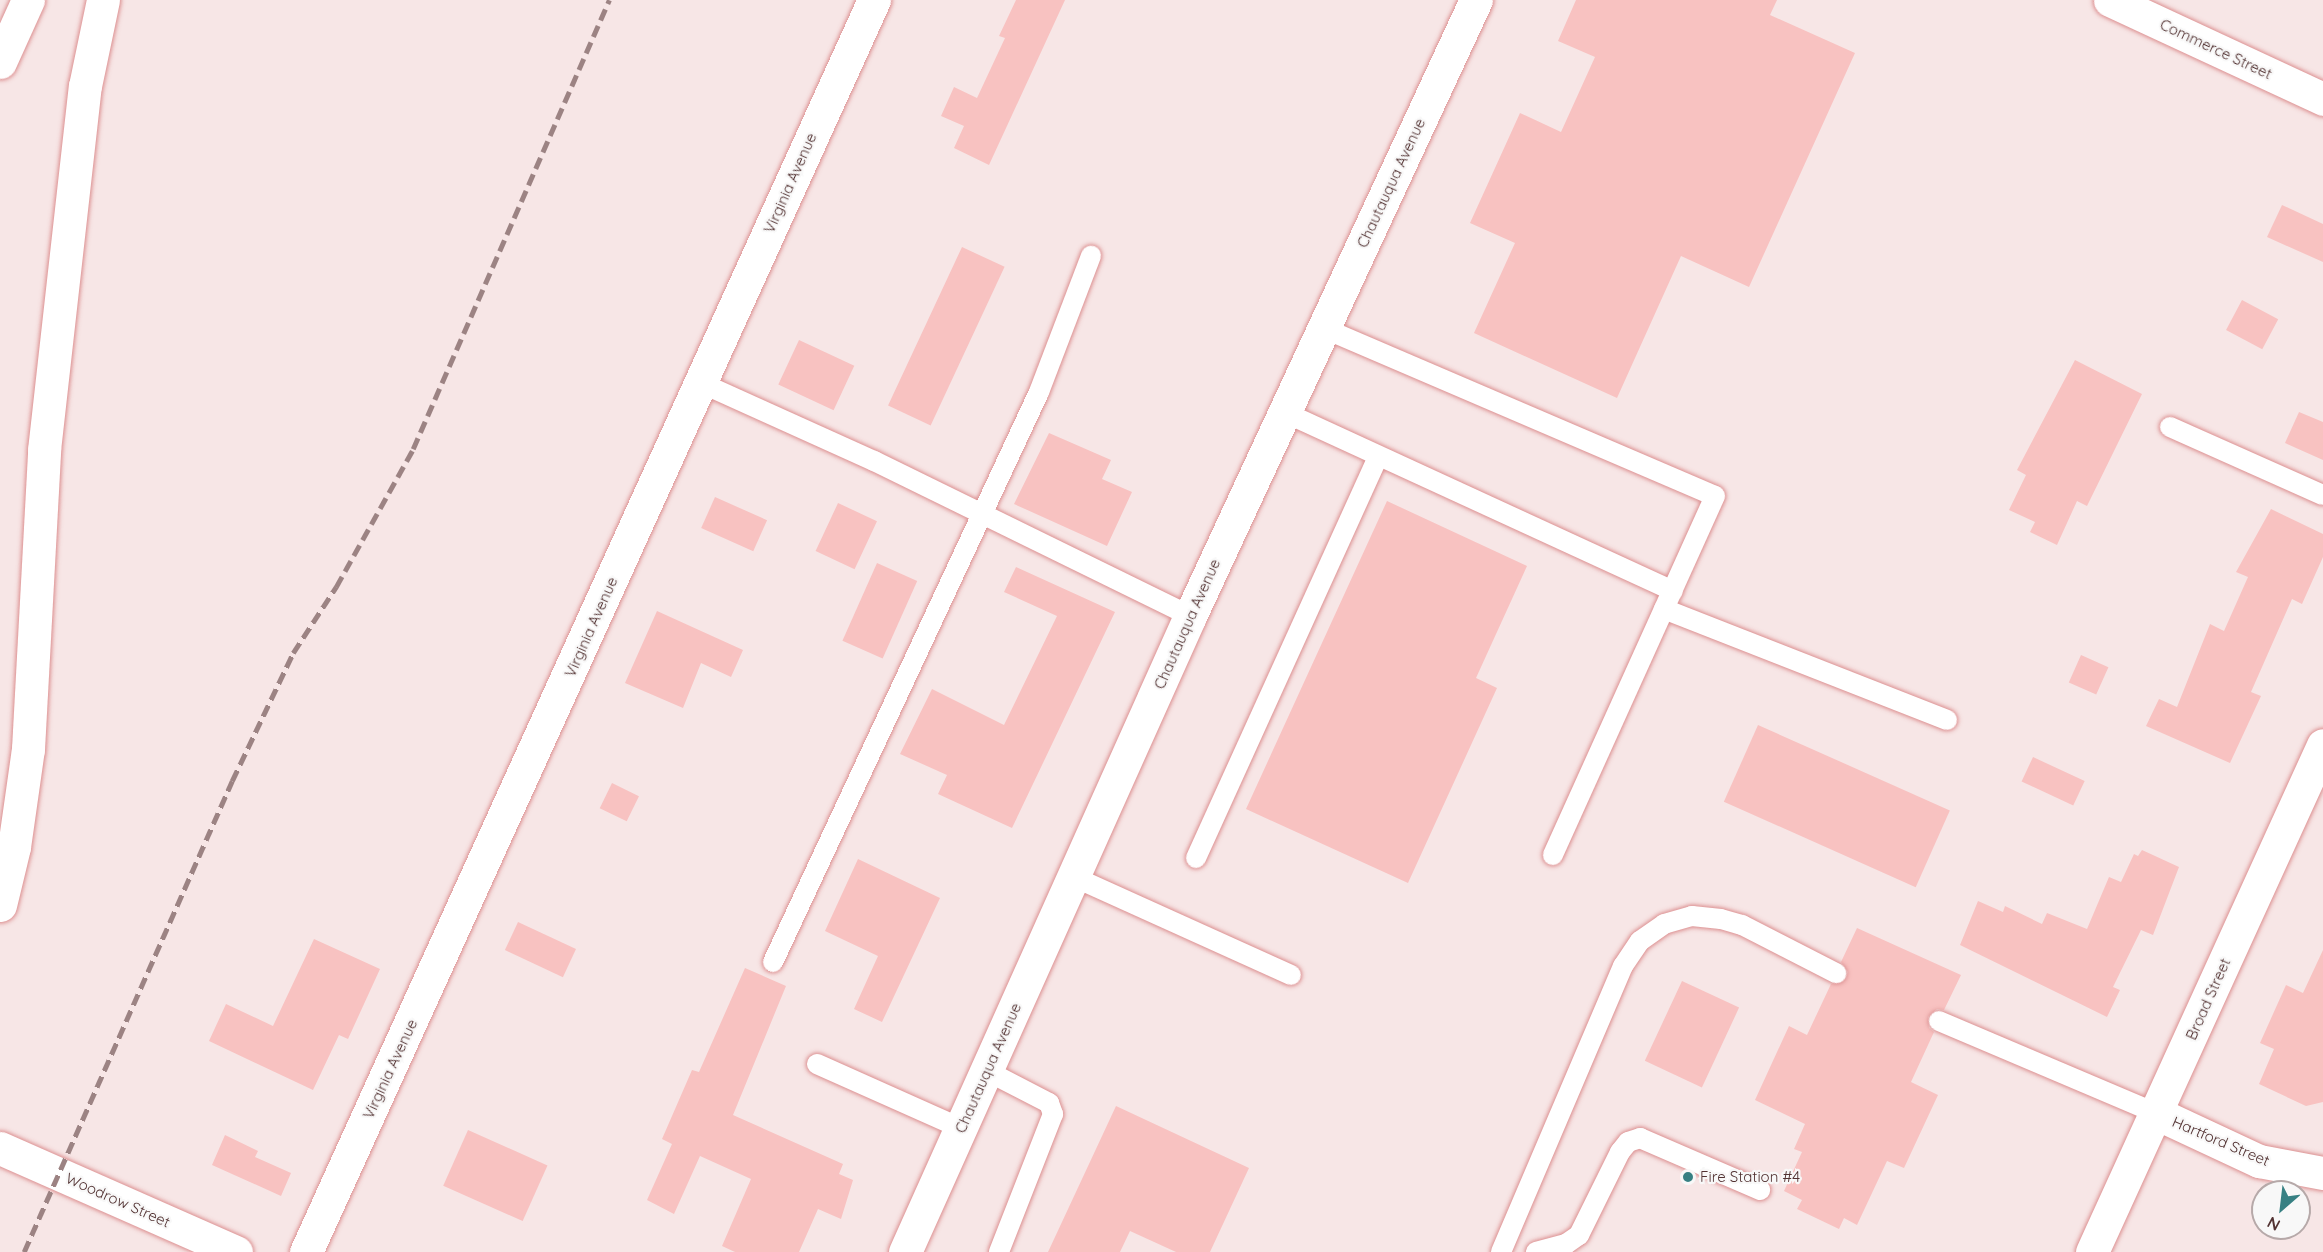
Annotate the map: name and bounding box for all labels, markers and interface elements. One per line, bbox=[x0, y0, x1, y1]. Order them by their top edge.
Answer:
street label: Commerce Street bbox=[2157, 15, 2275, 83]
street label: Chautauqua Avenue bbox=[1353, 116, 1429, 250]
street label: Virginia Avenue bbox=[760, 130, 820, 236]
street label: Chautauqua Avenue bbox=[1150, 556, 1224, 692]
street label: Virginia Avenue bbox=[561, 574, 621, 680]
street label: Broad Street bbox=[2182, 955, 2234, 1043]
street label: Chautauqua Avenue bbox=[951, 1000, 1025, 1136]
street label: Virginia Avenue bbox=[359, 1016, 421, 1122]
street label: Hartford Street bbox=[2170, 1112, 2272, 1170]
place label: Fire Station #4 bbox=[1700, 1168, 1800, 1186]
street label: Woodrow Street bbox=[63, 1169, 173, 1231]
marker: Fire Station #4 bbox=[1681, 1170, 1695, 1184]
north arrow bbox=[2251, 1180, 2311, 1240]
text: N bbox=[2264, 1213, 2283, 1236]

